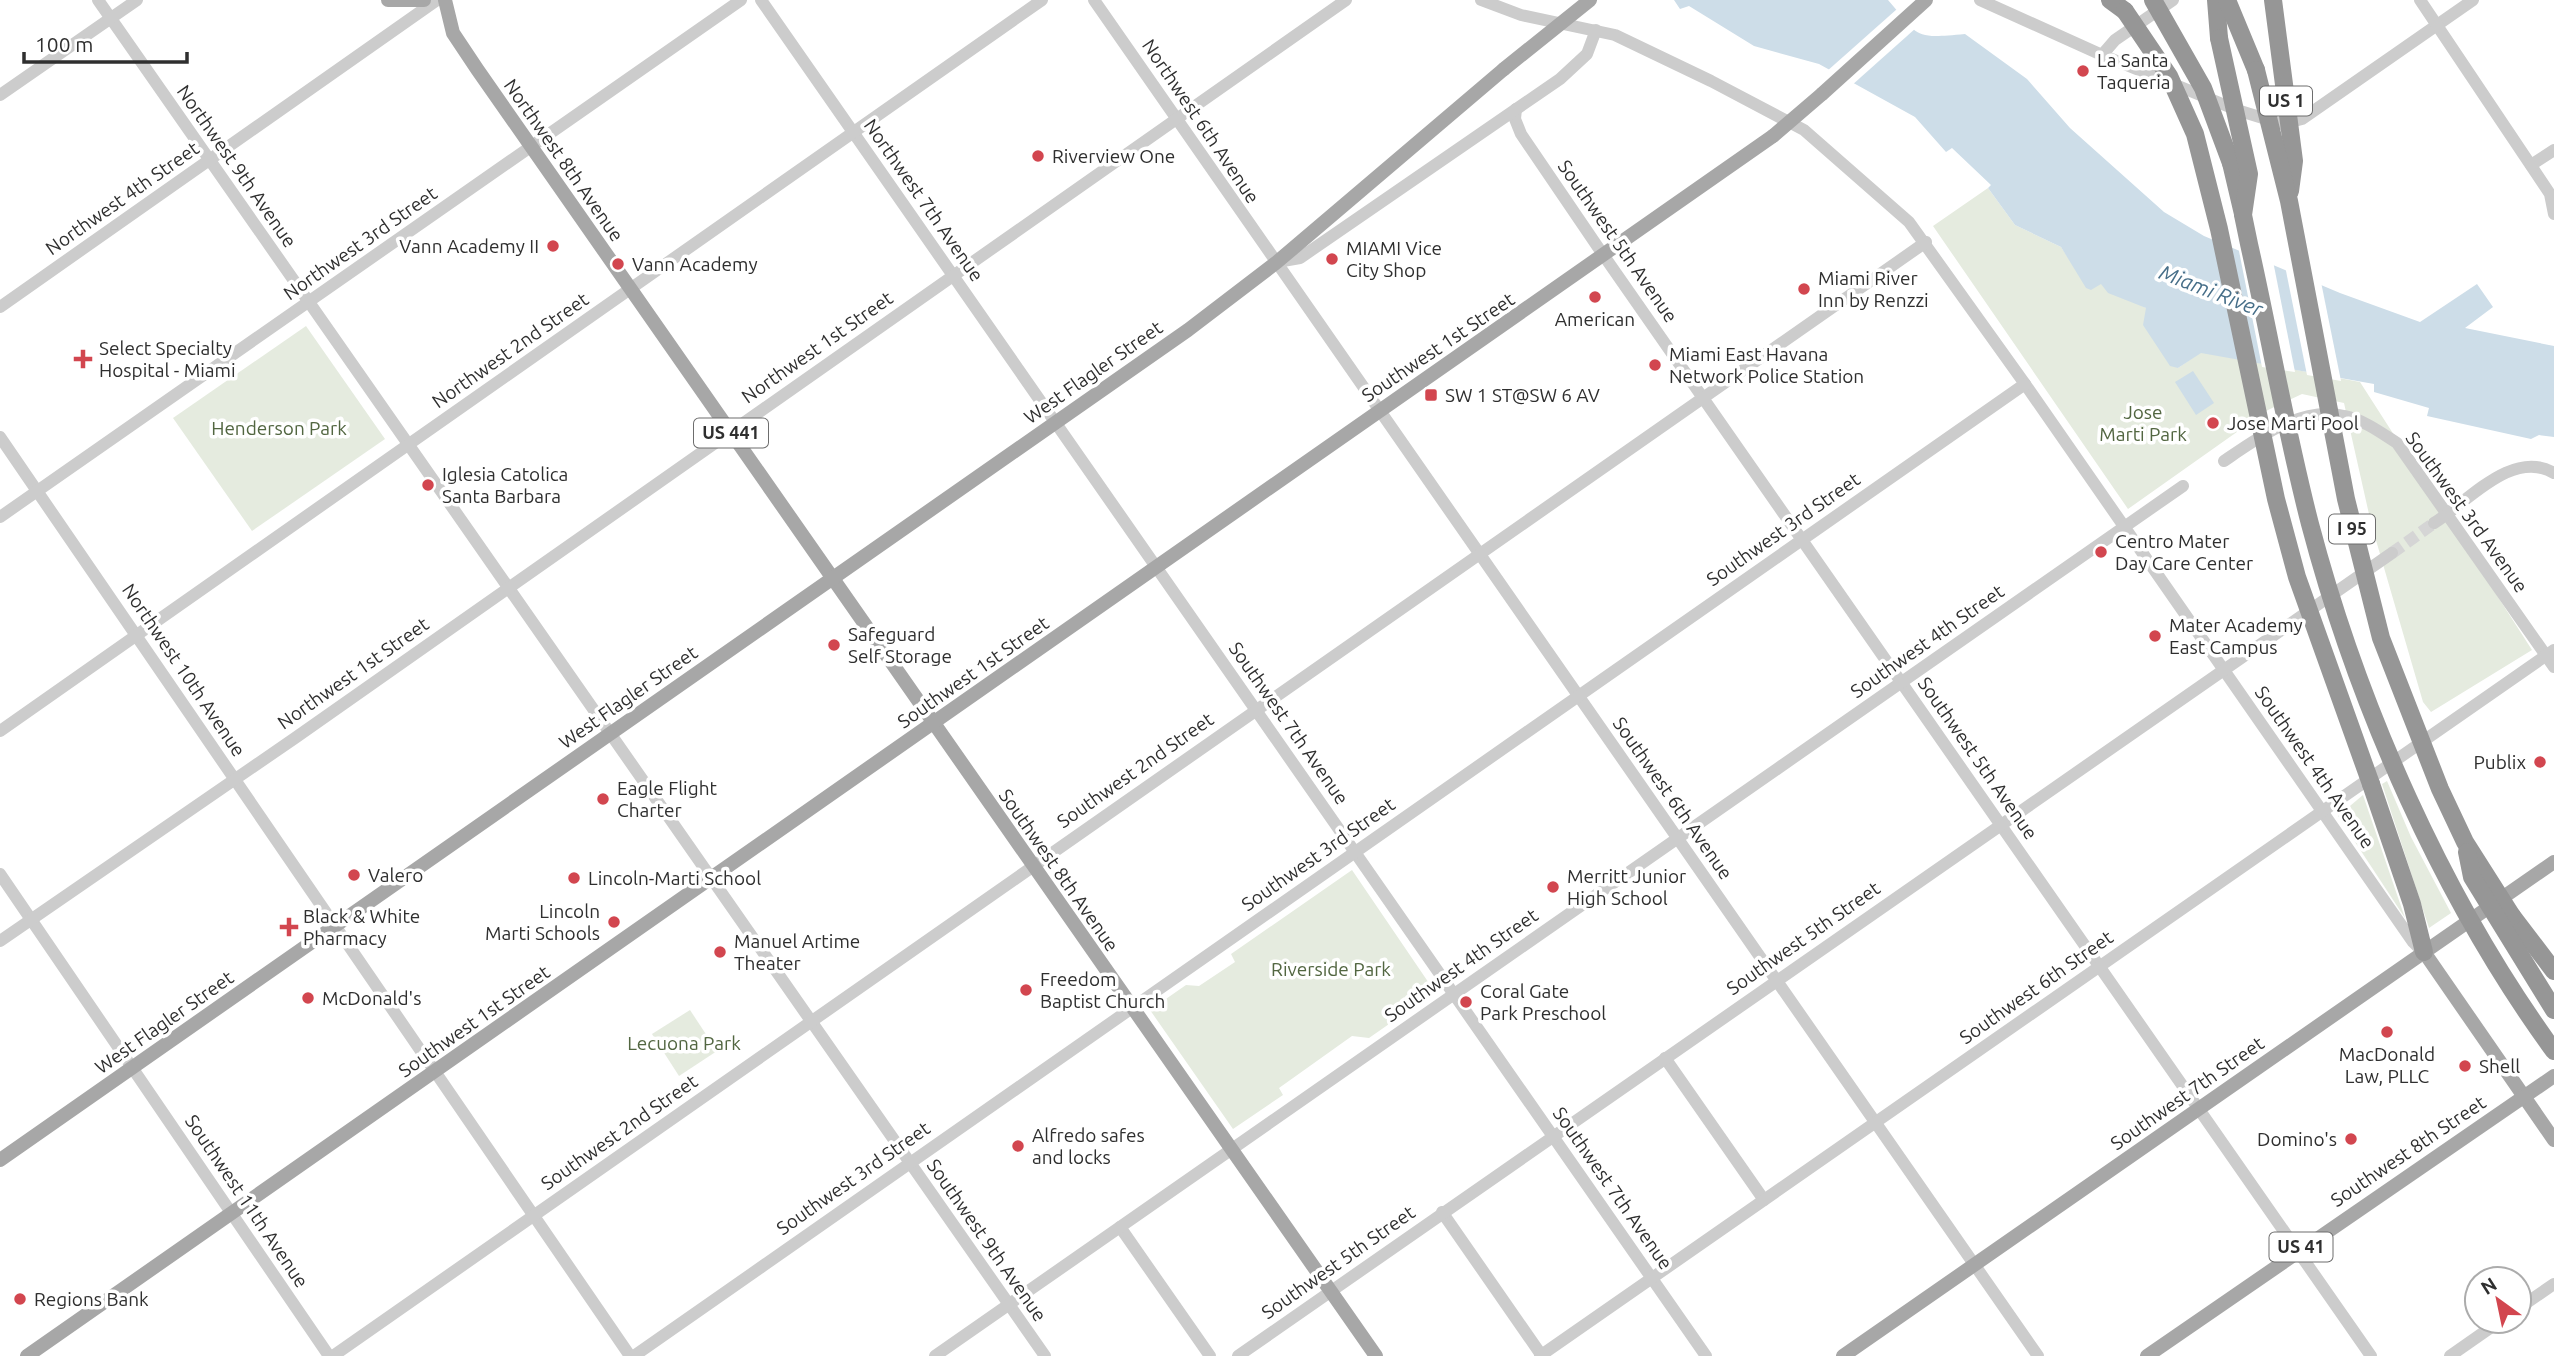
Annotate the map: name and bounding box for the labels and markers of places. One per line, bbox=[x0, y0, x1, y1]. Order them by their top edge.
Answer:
place label: La Santa Taqueria bbox=[2097, 49, 2171, 93]
marker: La Santa Taqueria bbox=[2075, 63, 2091, 79]
place label: Riverview One bbox=[1052, 145, 1175, 167]
marker: Riverview One bbox=[1030, 148, 1046, 164]
place label: Vann Academy II bbox=[399, 235, 539, 257]
place label: MIAMI Vice City Shop bbox=[1346, 237, 1442, 281]
marker: Vann Academy II bbox=[545, 238, 561, 254]
marker: MIAMI Vice City Shop bbox=[1324, 251, 1340, 267]
place label: Vann Academy bbox=[632, 253, 758, 275]
marker: Vann Academy bbox=[610, 256, 626, 272]
place label: Miami River Inn by Renzzi bbox=[1818, 267, 1929, 311]
marker: Miami River Inn by Renzzi bbox=[1796, 281, 1812, 297]
marker: American bbox=[1587, 289, 1603, 305]
place label: American bbox=[1555, 308, 1635, 330]
place label: Select Specialty Hospital - Miami bbox=[99, 337, 236, 381]
place label: Miami East Havana Network Police Station bbox=[1669, 343, 1864, 387]
marker: Select Specialty Hospital - Miami bbox=[73, 349, 93, 369]
marker: Miami East Havana Network Police Station bbox=[1647, 357, 1663, 373]
place label: SW 1 ST@SW 6 AV bbox=[1445, 384, 1600, 406]
marker: SW 1 ST@SW 6 AV bbox=[1423, 387, 1439, 403]
place label: Jose Marti Pool bbox=[2227, 412, 2359, 434]
marker: Jose Marti Pool bbox=[2205, 415, 2221, 431]
place label: Iglesia Catolica Santa Barbara bbox=[442, 463, 568, 507]
marker: Iglesia Catolica Santa Barbara bbox=[420, 477, 436, 493]
place label: Centro Mater Day Care Center bbox=[2115, 530, 2253, 574]
marker: Centro Mater Day Care Center bbox=[2093, 544, 2109, 560]
place label: Mater Academy East Campus bbox=[2169, 614, 2303, 658]
place label: Safeguard Self Storage bbox=[848, 623, 952, 667]
marker: Mater Academy East Campus bbox=[2147, 628, 2163, 644]
marker: Safeguard Self Storage bbox=[826, 637, 842, 653]
place label: Publix bbox=[2473, 751, 2526, 773]
marker: Publix bbox=[2532, 754, 2548, 770]
place label: Eagle Flight Charter bbox=[617, 777, 718, 821]
marker: Eagle Flight Charter bbox=[595, 791, 611, 807]
place label: Valero bbox=[368, 864, 423, 886]
place label: Merritt Junior High School bbox=[1567, 865, 1686, 909]
marker: Valero bbox=[346, 867, 362, 883]
place label: Lincoln-Marti School bbox=[588, 867, 761, 889]
marker: Lincoln-Marti School bbox=[566, 870, 582, 886]
marker: Merritt Junior High School bbox=[1545, 879, 1561, 895]
place label: Lincoln Marti Schools bbox=[485, 900, 600, 944]
place label: Black & White Pharmacy bbox=[303, 905, 420, 949]
marker: Lincoln Marti Schools bbox=[606, 914, 622, 930]
marker: Black & White Pharmacy bbox=[281, 919, 297, 935]
place label: Manuel Artime Theater bbox=[734, 930, 860, 974]
marker: Manuel Artime Theater bbox=[712, 944, 728, 960]
place label: Freedom Baptist Church bbox=[1040, 968, 1165, 1012]
place label: Coral Gate Park Preschool bbox=[1480, 980, 1606, 1024]
marker: Freedom Baptist Church bbox=[1018, 982, 1034, 998]
place label: McDonald's bbox=[322, 987, 421, 1009]
marker: McDonald's bbox=[300, 990, 316, 1006]
marker: Coral Gate Park Preschool bbox=[1458, 994, 1474, 1010]
marker: MacDonald Law, PLLC bbox=[2379, 1024, 2395, 1040]
place label: MacDonald Law, PLLC bbox=[2339, 1043, 2435, 1087]
place label: Shell bbox=[2479, 1055, 2520, 1077]
marker: Shell bbox=[2457, 1058, 2473, 1074]
place label: Alfredo safes and locks bbox=[1032, 1124, 1145, 1168]
place label: Domino's bbox=[2257, 1128, 2337, 1150]
marker: Domino's bbox=[2343, 1131, 2359, 1147]
marker: Alfredo safes and locks bbox=[1010, 1138, 1026, 1154]
place label: Regions Bank bbox=[34, 1288, 149, 1310]
marker: Regions Bank bbox=[12, 1291, 28, 1307]

